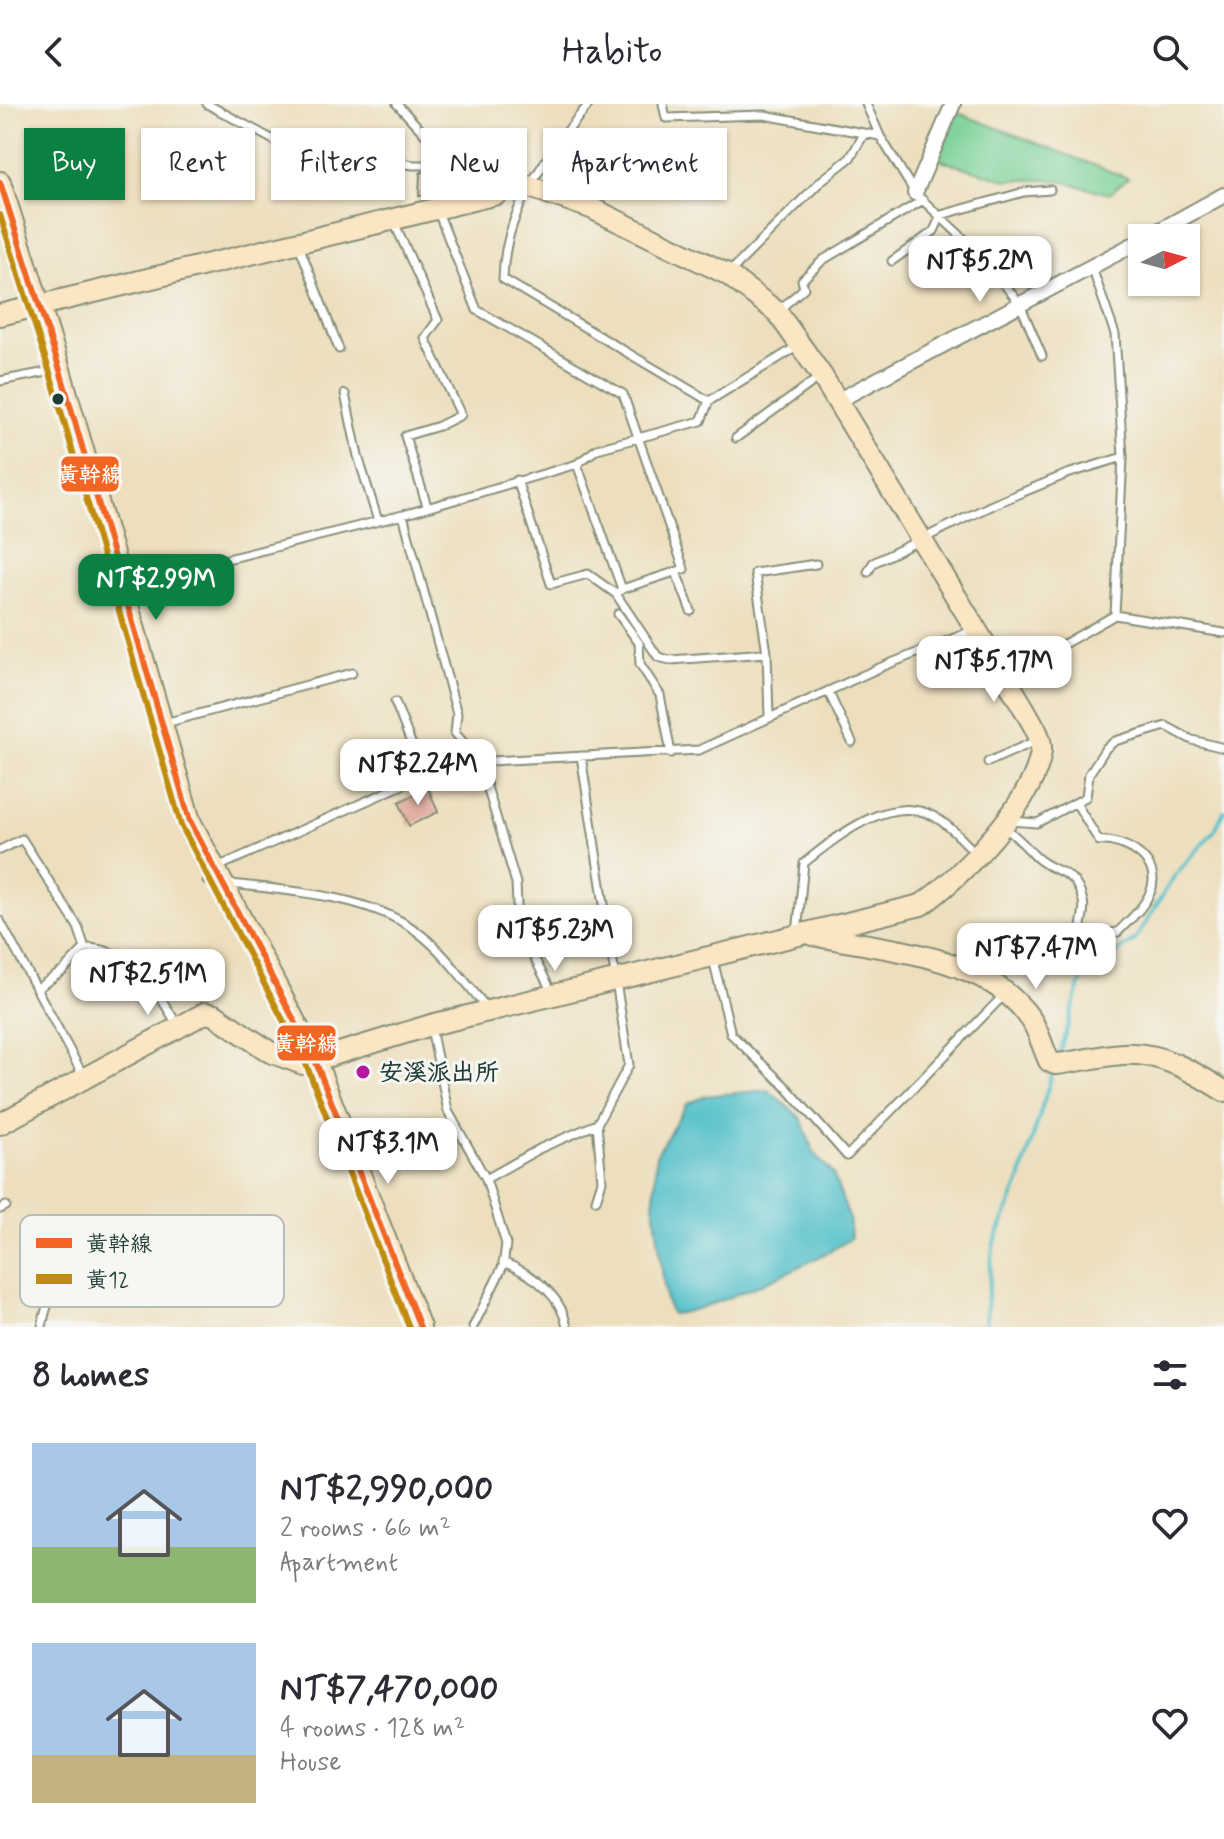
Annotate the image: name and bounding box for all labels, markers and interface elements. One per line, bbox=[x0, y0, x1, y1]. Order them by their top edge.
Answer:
text: Habito bbox=[562, 29, 662, 76]
icon: back bbox=[32, 30, 76, 74]
icon: search bbox=[1148, 30, 1192, 74]
chip: Buy bbox=[24, 128, 125, 200]
chip: Rent bbox=[141, 128, 255, 200]
chip: Filters bbox=[271, 128, 405, 200]
chip: New bbox=[421, 128, 527, 200]
chip: Apartment bbox=[543, 128, 727, 200]
north arrow bbox=[1128, 224, 1200, 296]
map controls bbox=[1128, 224, 1200, 296]
pin: NT$5.2M bbox=[906, 236, 1054, 304]
text: NT$5.2M bbox=[927, 245, 1033, 279]
unlabelled marker bbox=[50, 391, 66, 407]
line badge: 黃幹線 bbox=[60, 455, 120, 493]
text: 黃幹線 bbox=[57, 462, 123, 490]
pin: NT$2.99M bbox=[73, 554, 239, 622]
text: NT$2.99M bbox=[96, 563, 216, 597]
pin: NT$5.17M bbox=[911, 636, 1077, 704]
text: NT$5.17M bbox=[935, 645, 1053, 679]
pin: NT$2.24M bbox=[335, 739, 501, 807]
text: NT$2.24M bbox=[358, 748, 478, 782]
pin: NT$5.23M bbox=[472, 905, 638, 973]
text: NT$5.23M bbox=[496, 914, 614, 948]
pin: NT$7.47M bbox=[953, 923, 1119, 991]
text: NT$7.47M bbox=[975, 932, 1097, 966]
pin: NT$2.51M bbox=[65, 949, 231, 1017]
text: NT$2.51M bbox=[89, 958, 207, 992]
line badge: 黃幹線 bbox=[276, 1024, 337, 1062]
text: 黃幹線 bbox=[273, 1031, 339, 1059]
place label: 安溪派出所 bbox=[379, 1058, 499, 1089]
marker: 安溪派出所 bbox=[354, 1063, 372, 1081]
pin: NT$3.1M bbox=[314, 1118, 462, 1186]
text: NT$3.1M bbox=[337, 1127, 439, 1161]
legend bbox=[20, 1215, 284, 1307]
text: 黃幹線 bbox=[86, 1231, 152, 1259]
text: 黃12 bbox=[86, 1267, 129, 1295]
text: 8 homes bbox=[32, 1353, 149, 1398]
icon: filters bbox=[1148, 1353, 1192, 1397]
text: NT$2,990,000 bbox=[280, 1467, 493, 1512]
icon: home bbox=[96, 1475, 192, 1571]
icon: heart bbox=[1148, 1501, 1192, 1545]
text: 2 rooms · 66 m² bbox=[280, 1512, 451, 1546]
text: Apartment bbox=[280, 1546, 398, 1580]
text: NT$7,470,000 bbox=[280, 1667, 499, 1712]
icon: home bbox=[96, 1675, 192, 1771]
icon: heart bbox=[1148, 1701, 1192, 1745]
text: 4 rooms · 128 m² bbox=[280, 1712, 465, 1746]
text: House bbox=[280, 1746, 341, 1780]

